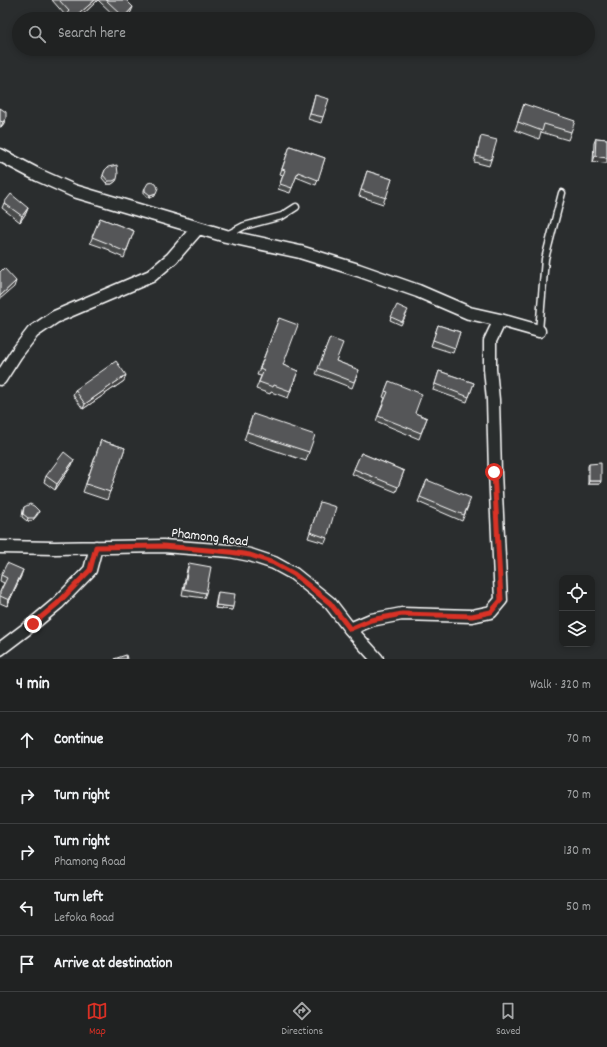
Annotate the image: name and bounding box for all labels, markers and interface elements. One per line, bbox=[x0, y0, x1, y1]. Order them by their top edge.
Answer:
search box bbox=[12, 12, 595, 56]
icon: search bbox=[26, 23, 48, 45]
text: Search here bbox=[58, 23, 126, 45]
route start bbox=[485, 463, 503, 481]
street label: Phamong Road bbox=[170, 523, 249, 553]
map controls bbox=[559, 575, 595, 647]
button: locate bbox=[559, 575, 595, 611]
button: layers bbox=[559, 611, 595, 647]
route end bbox=[24, 615, 42, 633]
text: 4 min bbox=[16, 673, 50, 697]
text: Walk · 320 m bbox=[530, 676, 591, 695]
icon: ahead bbox=[16, 729, 38, 751]
text: Continue bbox=[54, 729, 103, 751]
text: 70 m bbox=[567, 730, 591, 749]
icon: right bbox=[16, 785, 38, 807]
text: Turn right bbox=[54, 785, 110, 807]
text: 70 m bbox=[567, 786, 591, 805]
text: Turn right bbox=[54, 831, 110, 853]
icon: right bbox=[16, 841, 38, 863]
text: 130 m bbox=[563, 842, 591, 861]
text: Phamong Road bbox=[54, 853, 126, 872]
text: Turn left bbox=[54, 887, 103, 909]
icon: left bbox=[16, 897, 38, 919]
text: 50 m bbox=[566, 898, 591, 917]
text: Lefoka Road bbox=[54, 909, 114, 928]
icon: arrive bbox=[16, 953, 38, 975]
text: Arrive at destination bbox=[54, 953, 172, 975]
tab: Map bbox=[86, 1000, 108, 1040]
tab: Directions bbox=[281, 1000, 323, 1040]
tab: Saved bbox=[496, 1000, 521, 1040]

